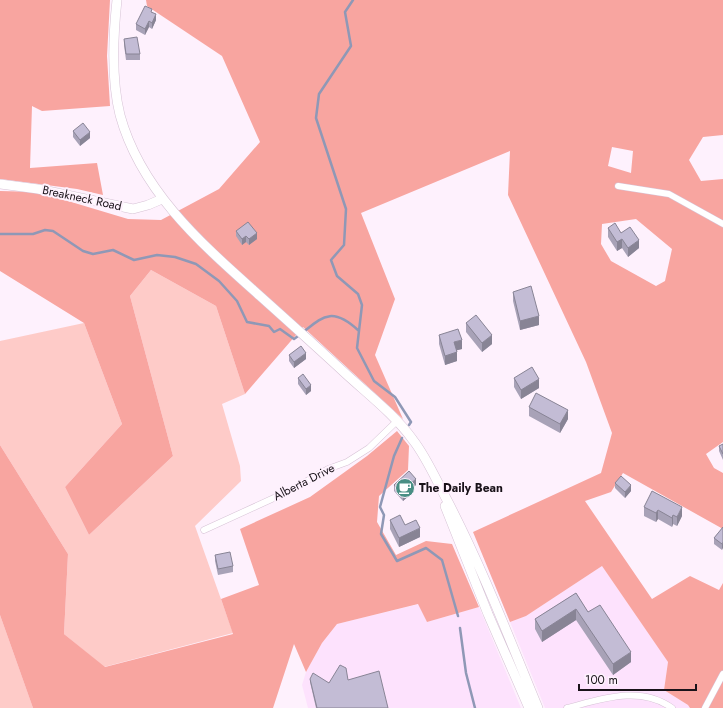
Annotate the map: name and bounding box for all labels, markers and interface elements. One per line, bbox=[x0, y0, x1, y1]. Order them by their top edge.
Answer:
street label: Breakneck Road bbox=[41, 181, 123, 215]
street label: Alberta Drive bbox=[270, 459, 338, 505]
cafe icon: The Daily Bean bbox=[394, 477, 416, 499]
place label: The Daily Bean bbox=[419, 479, 503, 497]
scale bar bbox=[579, 666, 696, 692]
text: 100 m bbox=[585, 671, 618, 689]

